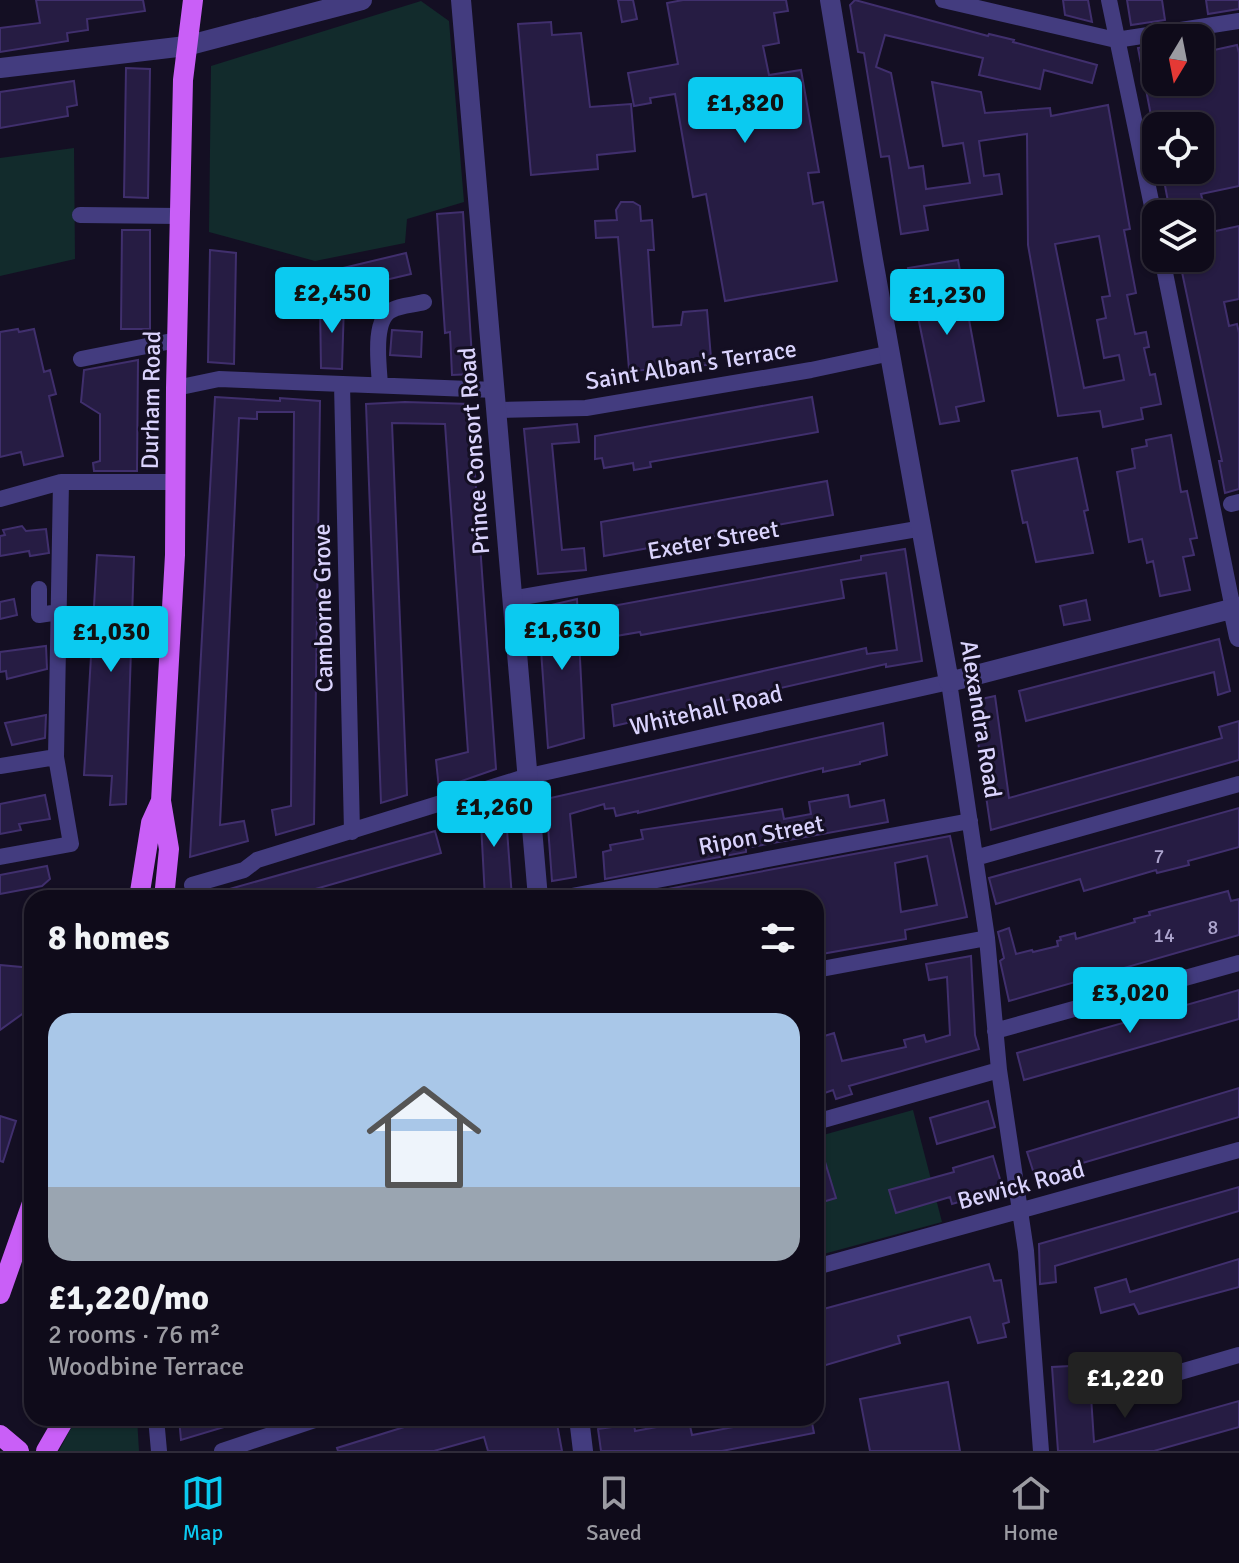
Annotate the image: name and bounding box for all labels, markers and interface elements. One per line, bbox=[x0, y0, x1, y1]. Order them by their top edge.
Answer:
north arrow bbox=[1142, 24, 1214, 96]
map controls bbox=[1142, 24, 1214, 272]
pin: £1,820 bbox=[680, 77, 810, 145]
text: £1,820 bbox=[706, 87, 784, 119]
button: locate bbox=[1142, 112, 1214, 184]
button: layers bbox=[1142, 200, 1214, 272]
pin: £2,450 bbox=[267, 267, 397, 335]
pin: £1,230 bbox=[882, 269, 1012, 337]
text: £2,450 bbox=[293, 277, 371, 309]
text: £1,230 bbox=[908, 279, 986, 311]
street label: Durham Road bbox=[135, 330, 167, 470]
street label: Saint Alban's Terrace bbox=[583, 333, 799, 397]
street label: Prince Consort Road bbox=[452, 346, 496, 556]
street label: Exeter Street bbox=[645, 514, 781, 566]
street label: Camborne Grove bbox=[307, 523, 339, 693]
pin: £1,630 bbox=[497, 604, 627, 672]
pin: £1,030 bbox=[46, 606, 176, 674]
text: £1,630 bbox=[523, 614, 601, 646]
text: £1,030 bbox=[72, 616, 150, 648]
street label: Alexandra Road bbox=[954, 638, 1008, 800]
street label: Whitehall Road bbox=[627, 678, 785, 742]
pin: £1,260 bbox=[429, 781, 559, 849]
text: £1,260 bbox=[455, 791, 533, 823]
street label: Ripon Street bbox=[696, 808, 826, 862]
house number: 7 bbox=[1154, 844, 1164, 869]
house number: 8 bbox=[1208, 915, 1218, 940]
icon: filters bbox=[756, 916, 800, 960]
text: 8 homes bbox=[48, 917, 169, 959]
house number: 14 bbox=[1153, 923, 1175, 948]
pin: £3,020 bbox=[1065, 967, 1195, 1035]
text: £3,020 bbox=[1091, 977, 1169, 1009]
icon: home bbox=[352, 1065, 496, 1209]
street label: Bewick Road bbox=[954, 1154, 1088, 1216]
text: £1,220/mo bbox=[48, 1277, 209, 1319]
text: 2 rooms · 76 m² bbox=[48, 1319, 221, 1351]
text: Woodbine Terrace bbox=[48, 1351, 244, 1383]
pin: £1,220 bbox=[1060, 1352, 1190, 1420]
text: £1,220 bbox=[1086, 1362, 1164, 1394]
tab: Map bbox=[181, 1471, 225, 1546]
tab: Saved bbox=[586, 1471, 642, 1546]
tab: Home bbox=[1003, 1471, 1058, 1546]

